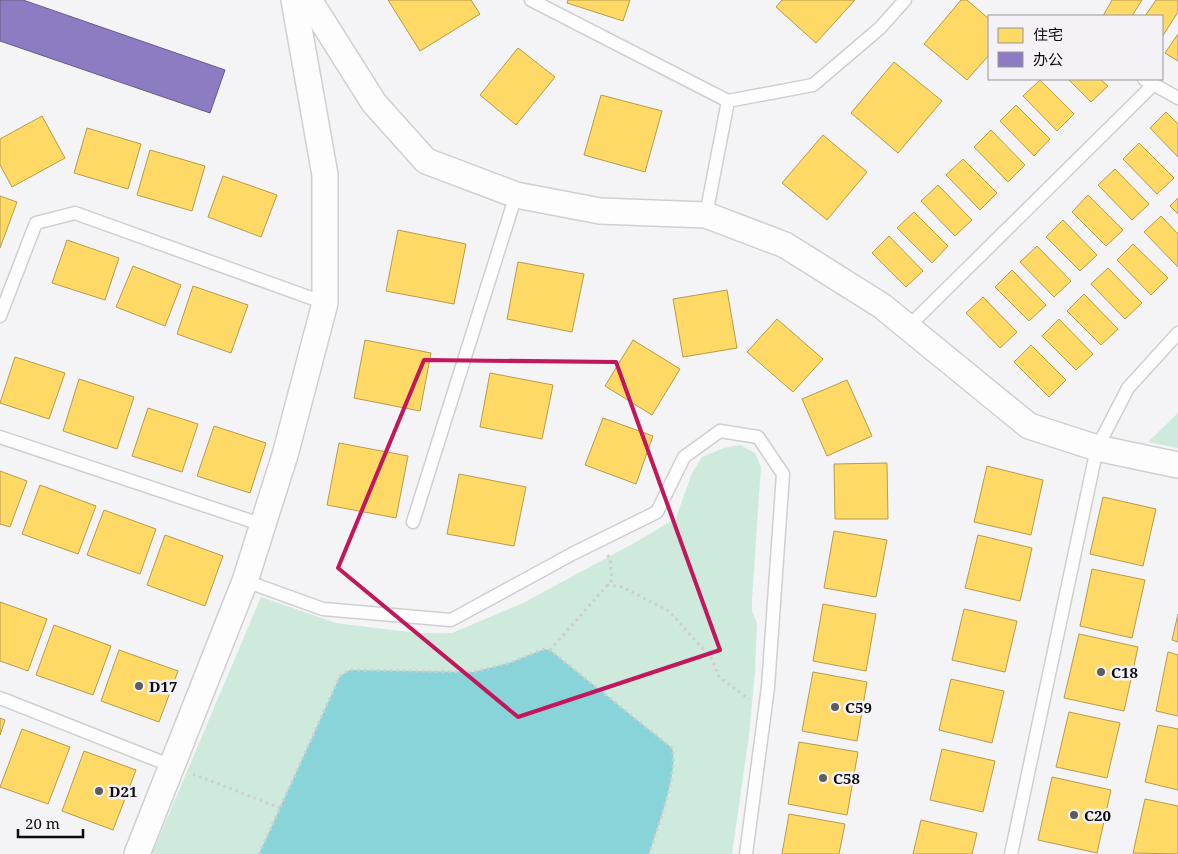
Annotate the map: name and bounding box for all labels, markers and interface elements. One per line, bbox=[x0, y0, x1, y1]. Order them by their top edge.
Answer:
legend bbox=[988, 15, 1163, 80]
text: 住宅 bbox=[1033, 24, 1063, 44]
text: 办公 bbox=[1033, 49, 1063, 69]
place label: C18 bbox=[1111, 662, 1138, 682]
marker: C18 bbox=[1095, 666, 1107, 678]
place label: D17 bbox=[149, 676, 177, 696]
marker: D17 bbox=[133, 680, 145, 692]
place label: C59 bbox=[845, 697, 872, 717]
marker: C59 bbox=[829, 701, 841, 713]
place label: C58 bbox=[833, 768, 860, 788]
marker: C58 bbox=[817, 772, 829, 784]
place label: D21 bbox=[109, 781, 137, 801]
marker: D21 bbox=[93, 785, 105, 797]
place label: C20 bbox=[1084, 805, 1111, 825]
scale bar bbox=[18, 806, 82, 838]
marker: C20 bbox=[1068, 809, 1080, 821]
text: 20 m bbox=[25, 813, 60, 833]

